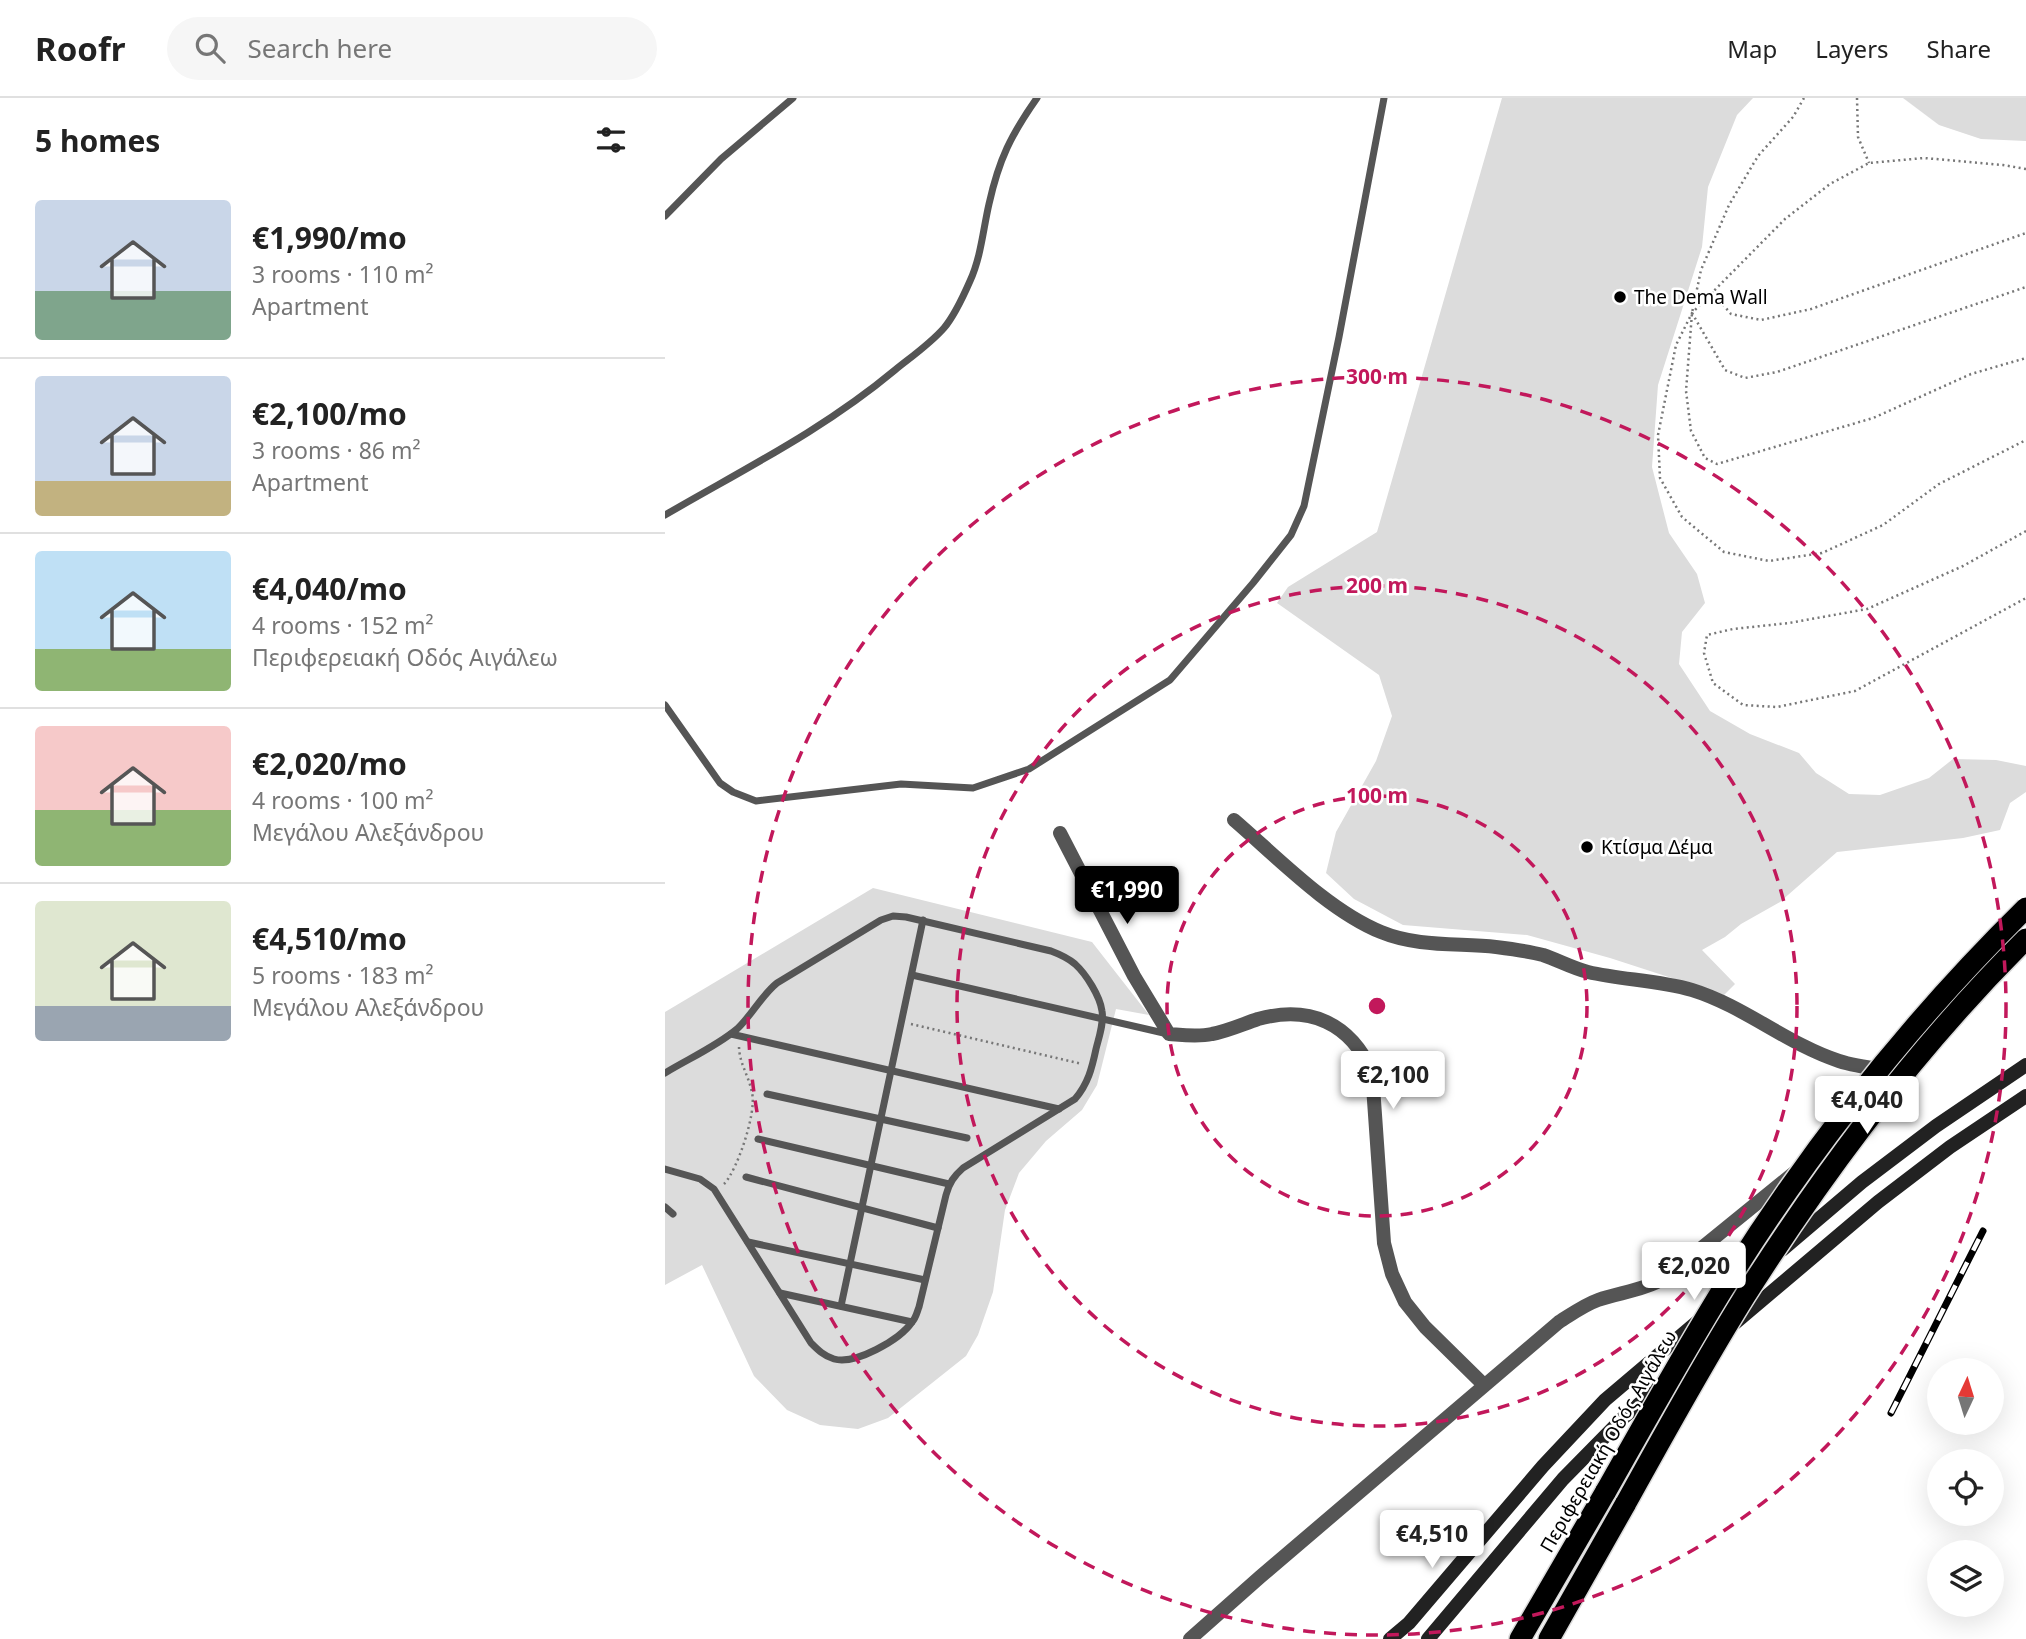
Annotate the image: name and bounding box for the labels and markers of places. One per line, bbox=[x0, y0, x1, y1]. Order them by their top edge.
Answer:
place label: The Dema Wall bbox=[1634, 284, 1768, 310]
marker: The Dema Wall bbox=[1612, 289, 1628, 305]
place label: Κτίσμα Δέμα bbox=[1601, 834, 1713, 860]
marker: Κτίσμα Δέμα bbox=[1579, 839, 1595, 855]
pin: €1,990 bbox=[1070, 866, 1184, 926]
centre of rings bbox=[1365, 994, 1389, 1018]
pin: €2,100 bbox=[1336, 1052, 1450, 1111]
pin: €4,040 bbox=[1810, 1076, 1924, 1136]
pin: €2,020 bbox=[1637, 1242, 1751, 1302]
pin: €4,510 bbox=[1375, 1510, 1489, 1570]

